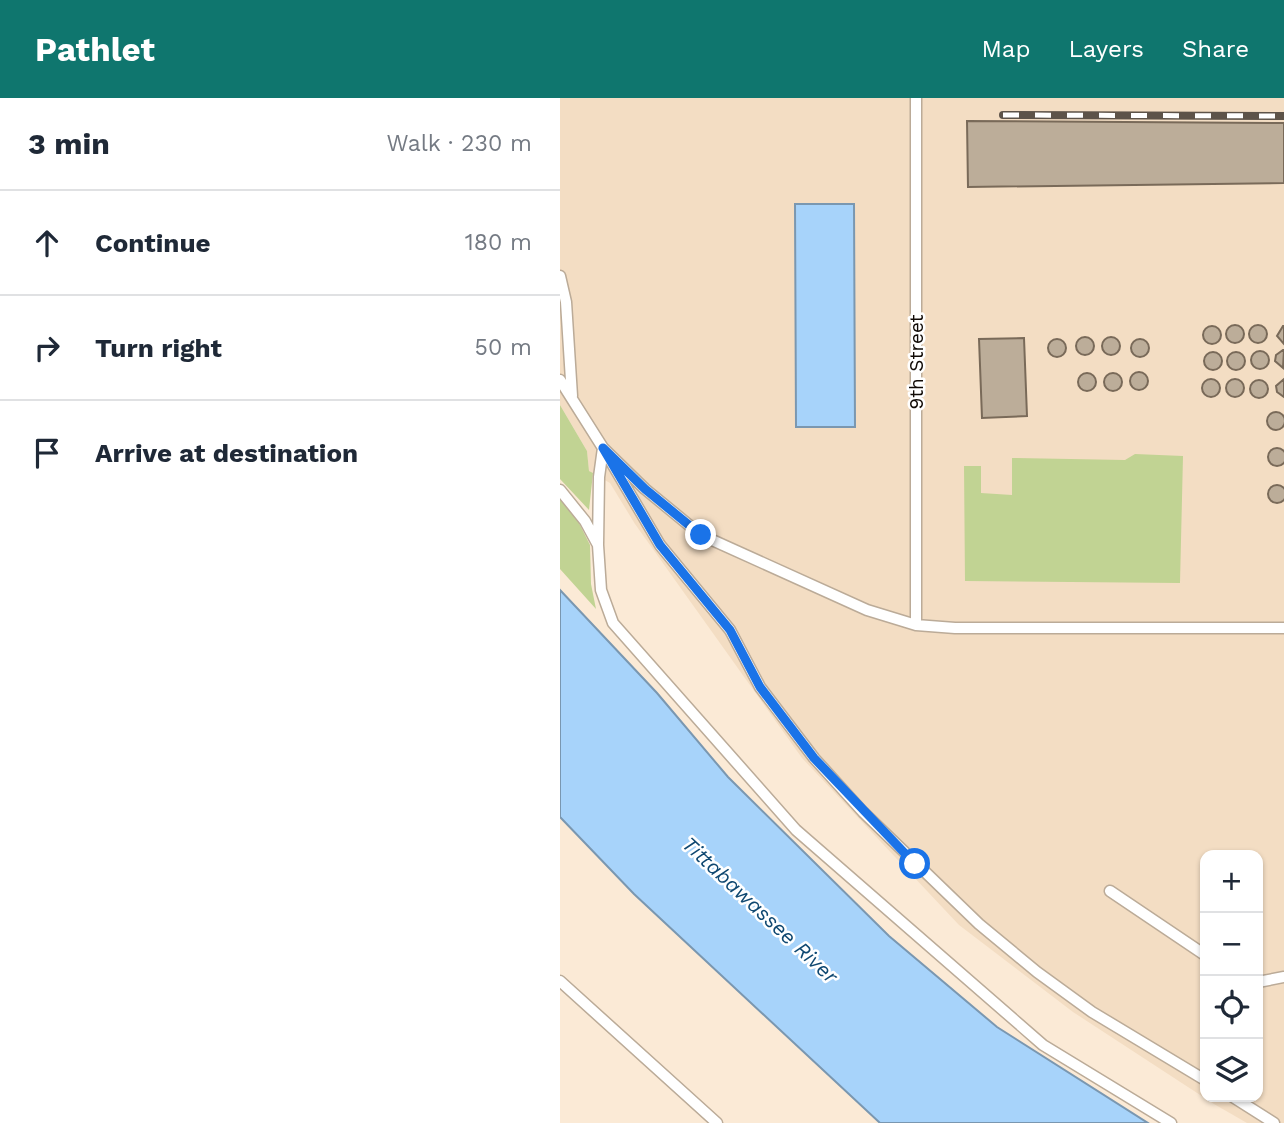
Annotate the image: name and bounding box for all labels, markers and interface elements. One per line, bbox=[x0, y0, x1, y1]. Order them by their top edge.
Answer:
text: Pathlet bbox=[35, 30, 155, 69]
text: Map bbox=[982, 35, 1030, 63]
text: Layers bbox=[1068, 35, 1144, 63]
text: Share bbox=[1182, 35, 1249, 63]
text: 3 min bbox=[28, 126, 110, 161]
text: Walk · 230 m bbox=[386, 130, 532, 157]
icon: ahead bbox=[28, 224, 66, 262]
text: Continue bbox=[95, 228, 211, 258]
text: 180 m bbox=[465, 229, 532, 256]
street label: 9th Street bbox=[905, 314, 928, 410]
icon: right bbox=[28, 329, 66, 367]
text: Turn right bbox=[95, 333, 222, 363]
text: 50 m bbox=[475, 334, 532, 361]
icon: arrive bbox=[28, 434, 66, 472]
text: Arrive at destination bbox=[95, 438, 358, 468]
route end bbox=[685, 519, 716, 550]
water label: Tittabawassee River bbox=[677, 831, 844, 989]
route start bbox=[899, 848, 930, 879]
map controls bbox=[1200, 850, 1263, 1102]
button: + bbox=[1200, 850, 1263, 913]
button: − bbox=[1200, 913, 1263, 976]
button: locate bbox=[1200, 976, 1263, 1039]
button: layers bbox=[1200, 1039, 1263, 1102]

